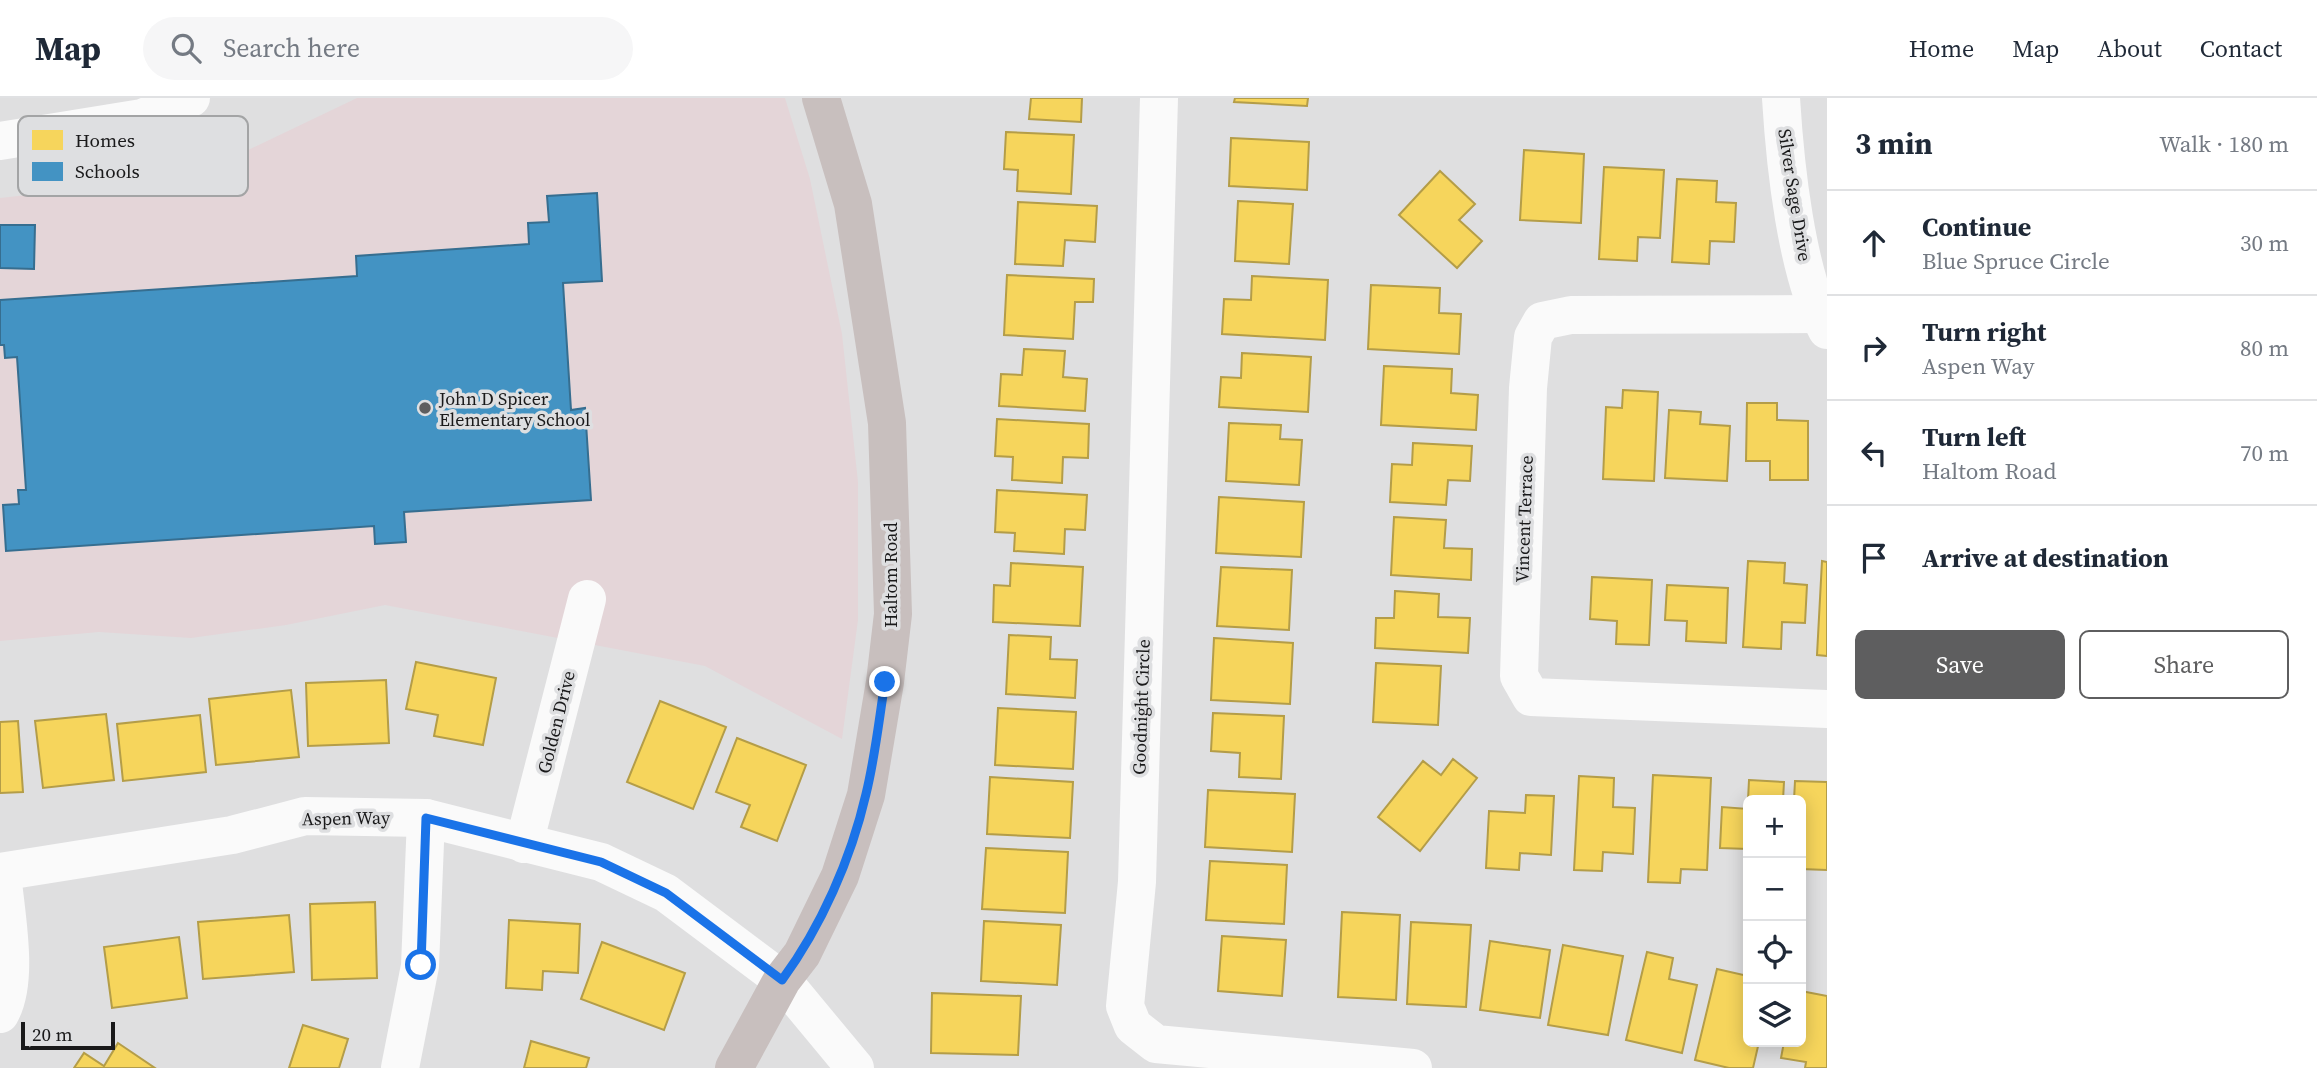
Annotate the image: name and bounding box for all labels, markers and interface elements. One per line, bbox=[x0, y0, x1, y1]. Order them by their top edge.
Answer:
search box bbox=[143, 17, 633, 80]
text: Map bbox=[35, 26, 101, 71]
icon: search bbox=[167, 29, 205, 67]
text: Search here bbox=[223, 30, 360, 66]
text: Home bbox=[1909, 32, 1974, 65]
text: Map bbox=[2012, 32, 2059, 65]
text: About bbox=[2097, 32, 2162, 65]
text: Contact bbox=[2200, 32, 2282, 65]
legend bbox=[18, 116, 248, 196]
text: 3 min bbox=[1855, 123, 1933, 164]
text: Homes bbox=[75, 127, 135, 153]
street label: Silver Sage Drive bbox=[1772, 127, 1818, 263]
text: Walk · 180 m bbox=[2159, 128, 2289, 160]
text: Schools bbox=[75, 158, 140, 184]
text: Continue bbox=[1922, 209, 2031, 245]
icon: ahead bbox=[1855, 224, 1893, 262]
text: 30 m bbox=[2240, 227, 2289, 259]
text: Blue Spruce Circle bbox=[1922, 245, 2110, 277]
text: Turn right bbox=[1922, 314, 2046, 350]
icon: right bbox=[1855, 329, 1893, 367]
text: 80 m bbox=[2240, 332, 2289, 364]
text: Aspen Way bbox=[1922, 350, 2035, 382]
place label: John D Spicer Elementary School bbox=[438, 386, 590, 432]
marker: John D Spicer Elementary School bbox=[417, 400, 433, 416]
text: Turn left bbox=[1922, 419, 2026, 455]
icon: left bbox=[1855, 434, 1893, 472]
text: 70 m bbox=[2240, 437, 2289, 469]
street label: Vincent Terrace bbox=[1509, 455, 1539, 583]
text: Haltom Road bbox=[1922, 455, 2057, 487]
street label: Haltom Road bbox=[878, 522, 903, 628]
icon: arrive bbox=[1855, 539, 1893, 577]
text: Arrive at destination bbox=[1922, 540, 2169, 576]
button: Save bbox=[1855, 630, 2065, 699]
button: Share bbox=[2079, 630, 2289, 699]
street label: Goodnight Circle bbox=[1126, 639, 1156, 775]
route end bbox=[869, 666, 900, 697]
street label: Golden Drive bbox=[531, 668, 581, 776]
map controls bbox=[1743, 795, 1806, 1047]
button: + bbox=[1743, 795, 1806, 858]
street label: Aspen Way bbox=[302, 805, 391, 831]
button: − bbox=[1743, 858, 1806, 921]
button: locate bbox=[1743, 921, 1806, 984]
route start bbox=[405, 949, 436, 980]
button: layers bbox=[1743, 984, 1806, 1047]
scale bar bbox=[21, 1019, 116, 1051]
text: 20 m bbox=[32, 1021, 73, 1047]

